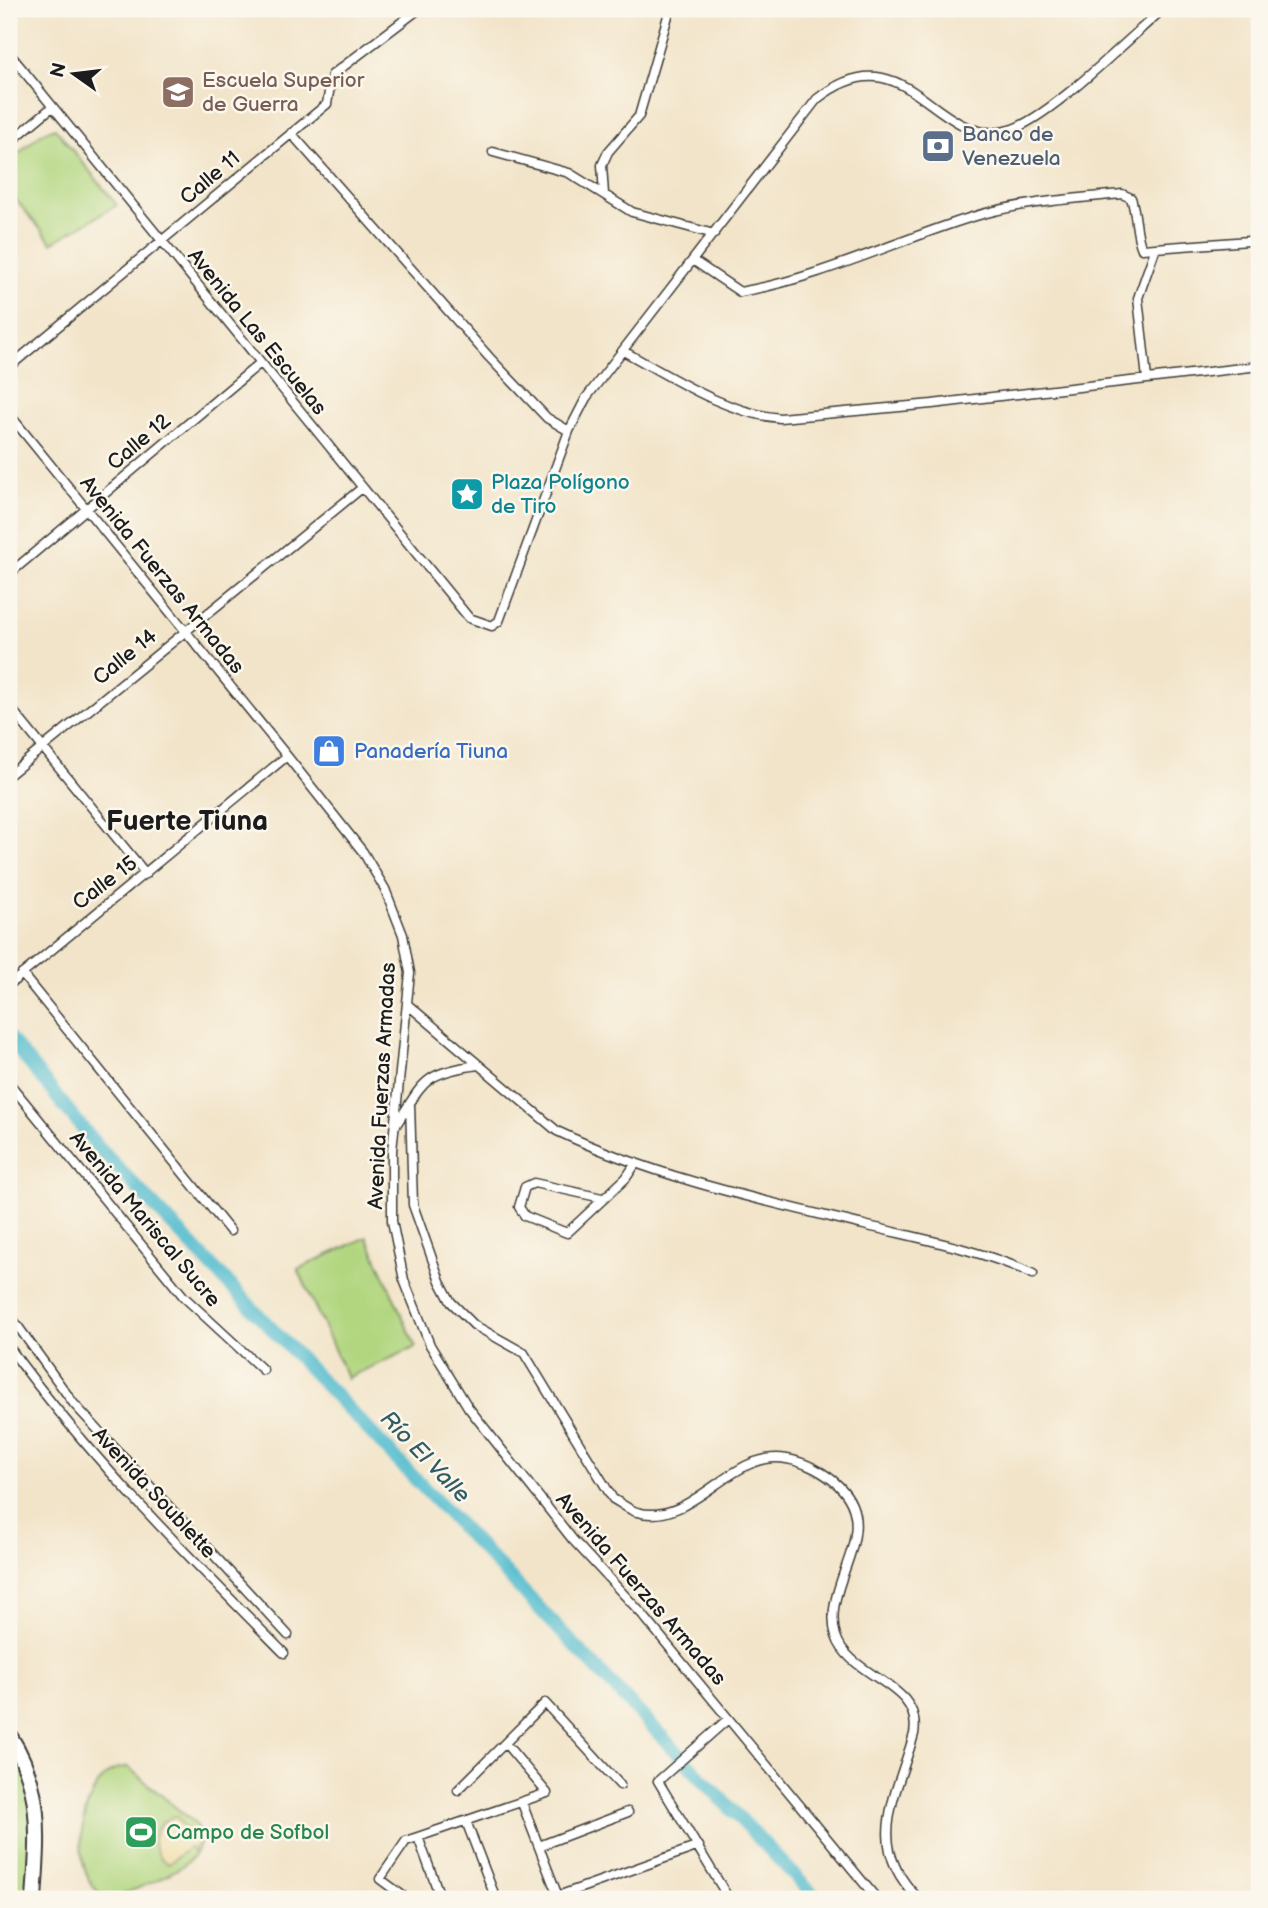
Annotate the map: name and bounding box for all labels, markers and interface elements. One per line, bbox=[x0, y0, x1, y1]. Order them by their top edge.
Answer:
north arrow bbox=[38, 38, 108, 108]
text: N bbox=[46, 61, 72, 80]
place label: Escuela Superior de Guerra bbox=[202, 68, 365, 117]
school or university icon: Escuela Superior de Guerra bbox=[159, 73, 197, 111]
place label: Banco de Venezuela bbox=[962, 122, 1061, 171]
bank icon: Banco de Venezuela bbox=[919, 127, 957, 165]
street label: Calle 11 bbox=[175, 146, 245, 210]
street label: Avenida Las Escuelas bbox=[182, 244, 332, 420]
street label: Calle 12 bbox=[102, 408, 176, 476]
place label: Plaza Polígono de Tiro bbox=[491, 470, 630, 519]
street label: Avenida Fuerzas Armadas bbox=[75, 471, 249, 679]
place icon: Plaza Polígono de Tiro bbox=[448, 475, 486, 513]
street label: Calle 14 bbox=[88, 624, 162, 690]
shop icon: Panadería Tiuna bbox=[310, 732, 348, 770]
place label: Panadería Tiuna bbox=[354, 739, 508, 764]
district label: Fuerte Tiuna bbox=[106, 805, 268, 838]
street label: Calle 15 bbox=[68, 851, 142, 915]
street label: Avenida Fuerzas Armadas bbox=[363, 962, 401, 1210]
street label: Avenida Mariscal Sucre bbox=[64, 1126, 226, 1312]
water label: Río El Valle bbox=[374, 1405, 476, 1509]
street label: Avenida Soublette bbox=[87, 1422, 221, 1564]
street label: Avenida Fuerzas Armadas bbox=[551, 1488, 731, 1690]
sports icon: Campo de Sofbol bbox=[122, 1813, 160, 1851]
place label: Campo de Sofbol bbox=[166, 1820, 329, 1845]

